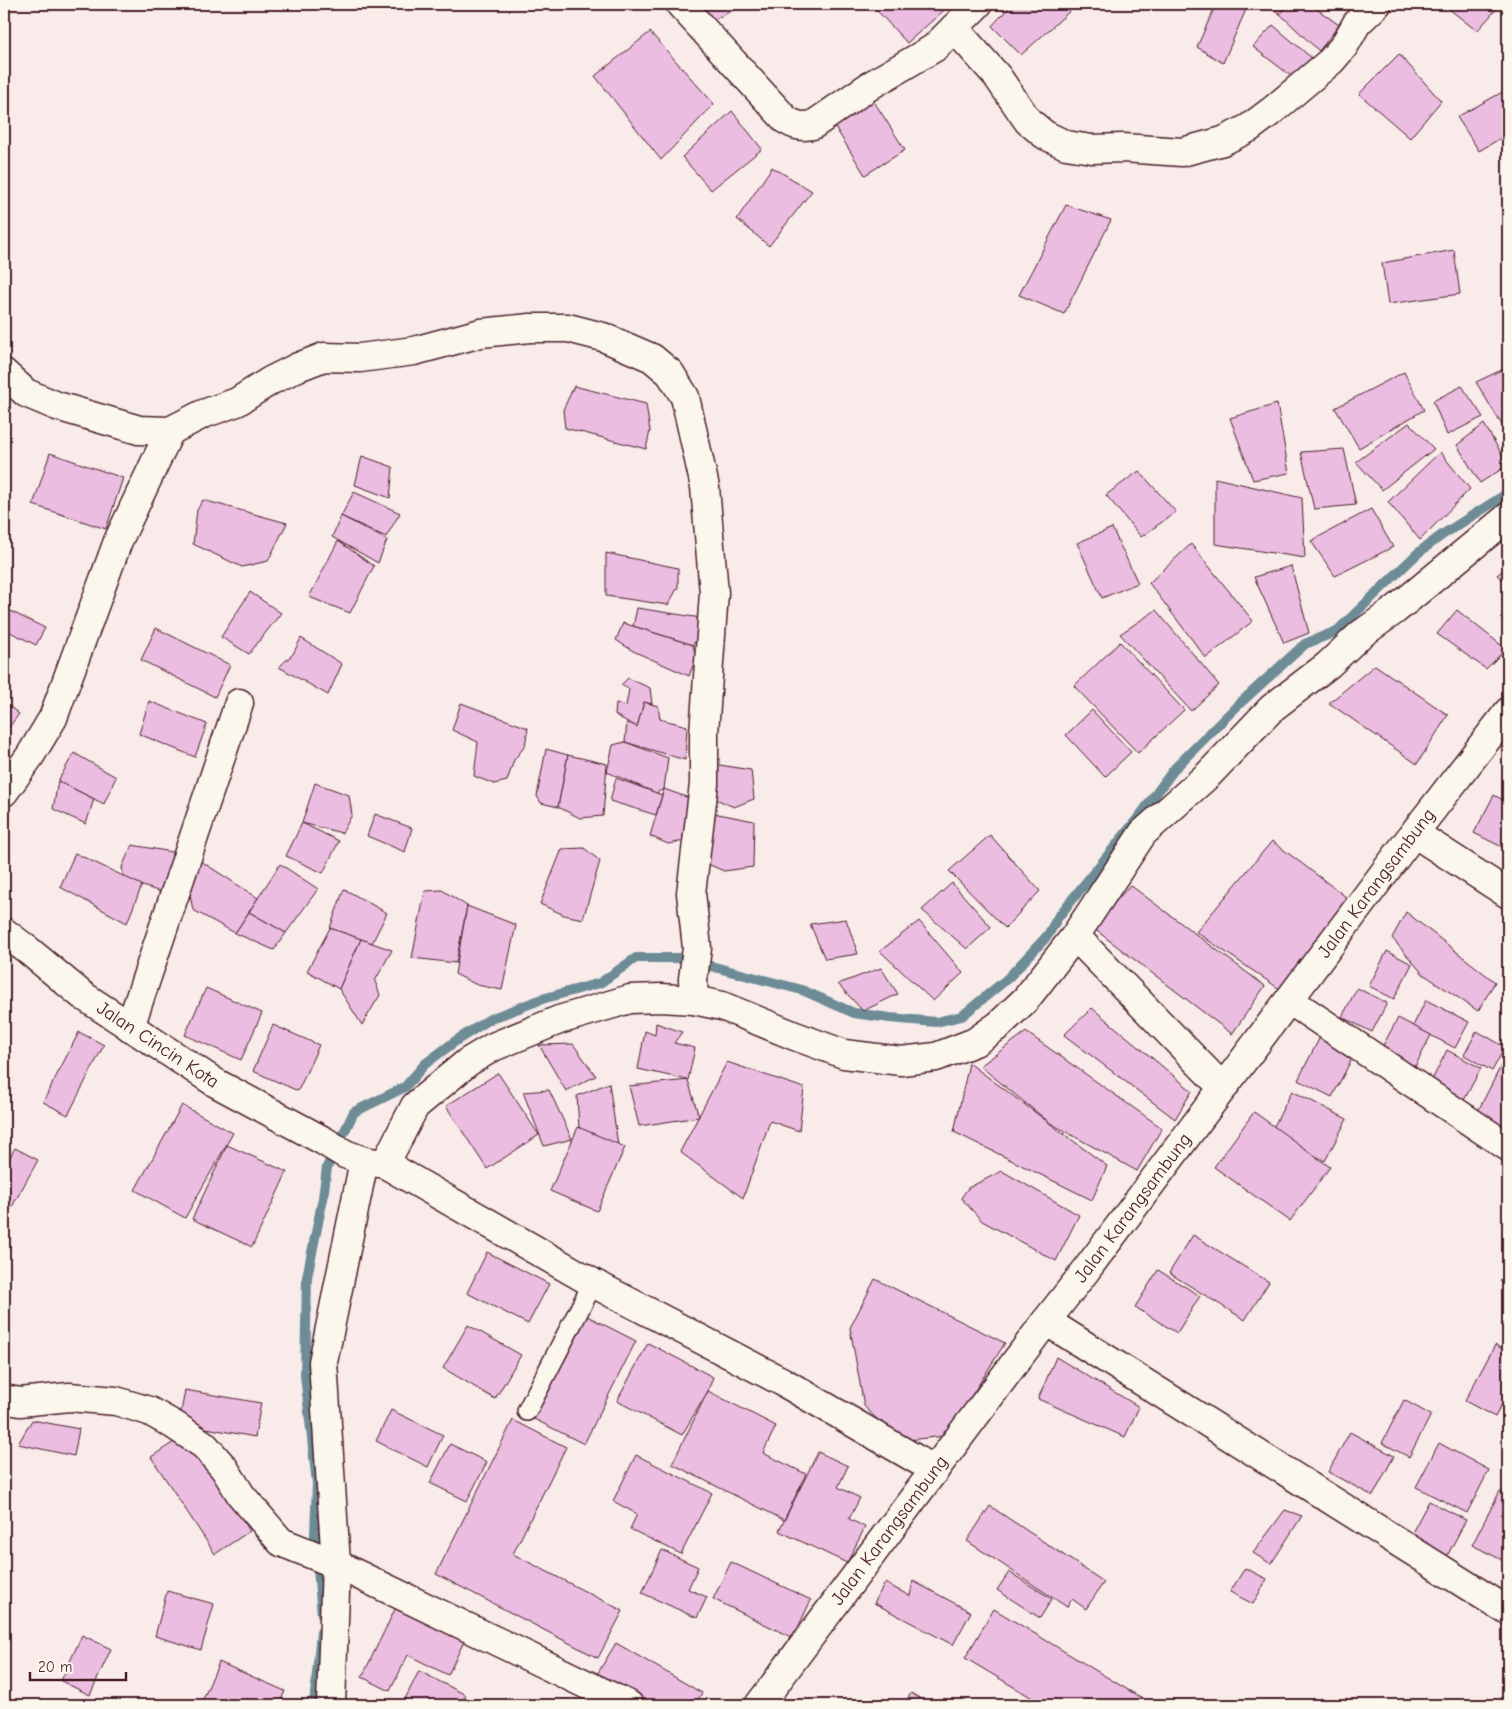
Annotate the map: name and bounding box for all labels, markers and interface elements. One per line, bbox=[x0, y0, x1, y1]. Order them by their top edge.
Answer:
street label: Jalan Karangsambung bbox=[1313, 804, 1440, 962]
street label: Jalan Cincin Kota bbox=[93, 997, 223, 1093]
street label: Jalan Karangsambung bbox=[1070, 1129, 1196, 1287]
street label: Jalan Karangsambung bbox=[826, 1451, 953, 1610]
scale bar bbox=[30, 1649, 126, 1681]
text: 20 m bbox=[38, 1658, 72, 1676]

